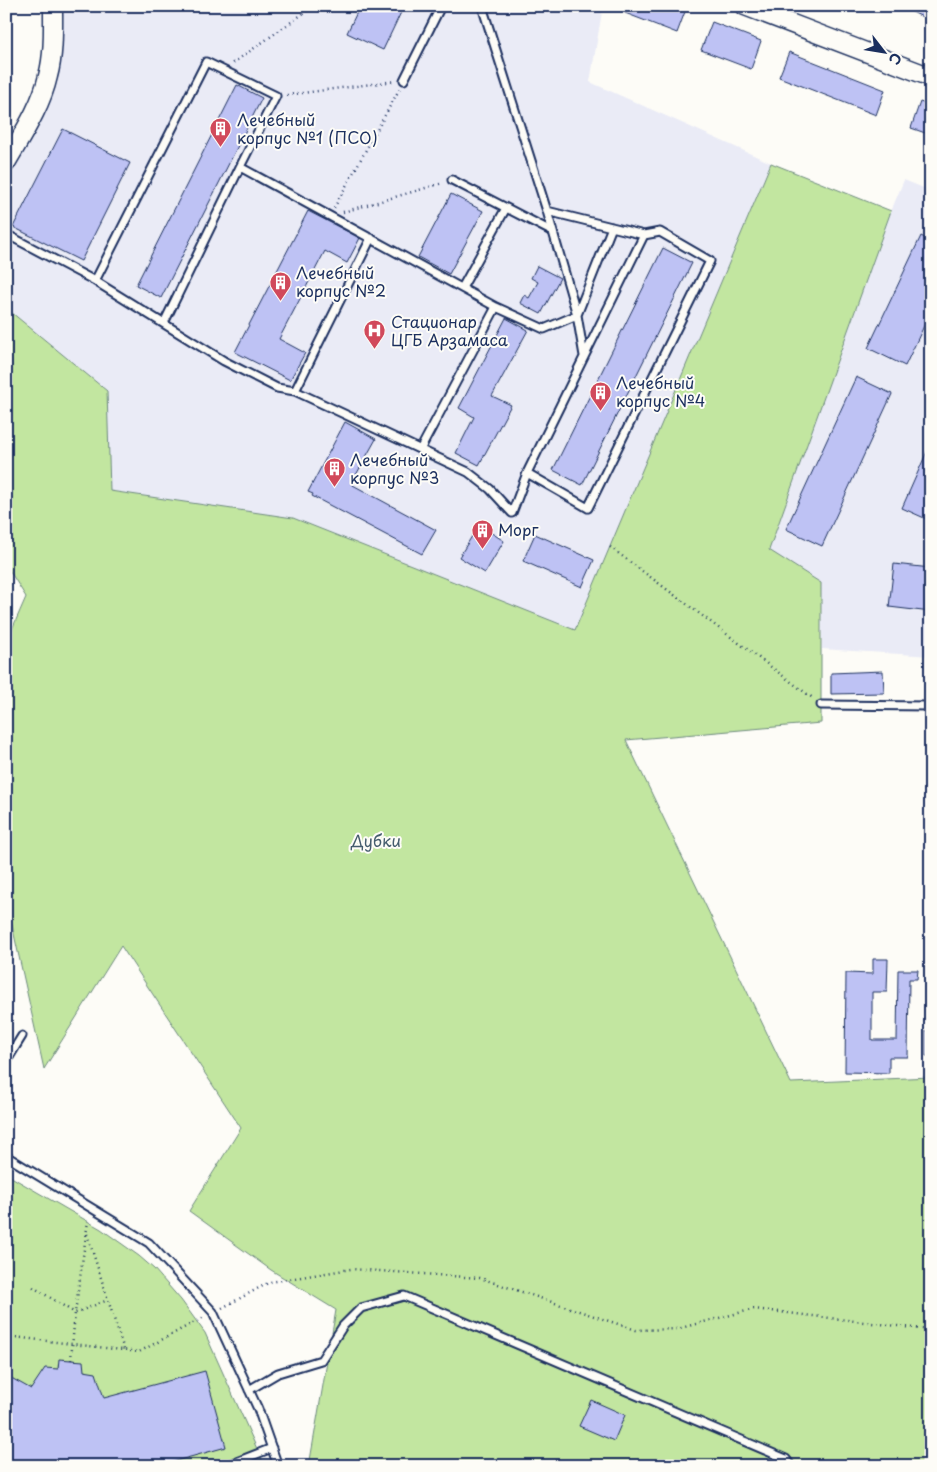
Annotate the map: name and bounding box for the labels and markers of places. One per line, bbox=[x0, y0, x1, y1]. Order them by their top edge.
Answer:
place label: Лечебный корпус №1 (ПСО) bbox=[237, 107, 378, 149]
building icon: Лечебный корпус №1 (ПСО) bbox=[209, 117, 233, 148]
place label: Лечебный корпус №2 bbox=[296, 260, 386, 302]
building icon: Лечебный корпус №2 bbox=[268, 270, 292, 301]
place label: Стационар ЦГБ Арзамаса bbox=[391, 309, 508, 351]
hospital icon: Стационар ЦГБ Арзамаса bbox=[363, 319, 387, 350]
place label: Лечебный корпус №4 bbox=[616, 370, 705, 412]
building icon: Лечебный корпус №4 bbox=[588, 380, 612, 411]
place label: Лечебный корпус №3 bbox=[350, 447, 439, 489]
building icon: Лечебный корпус №3 bbox=[322, 457, 346, 488]
place label: Морг bbox=[498, 517, 539, 541]
building icon: Морг bbox=[470, 518, 494, 549]

